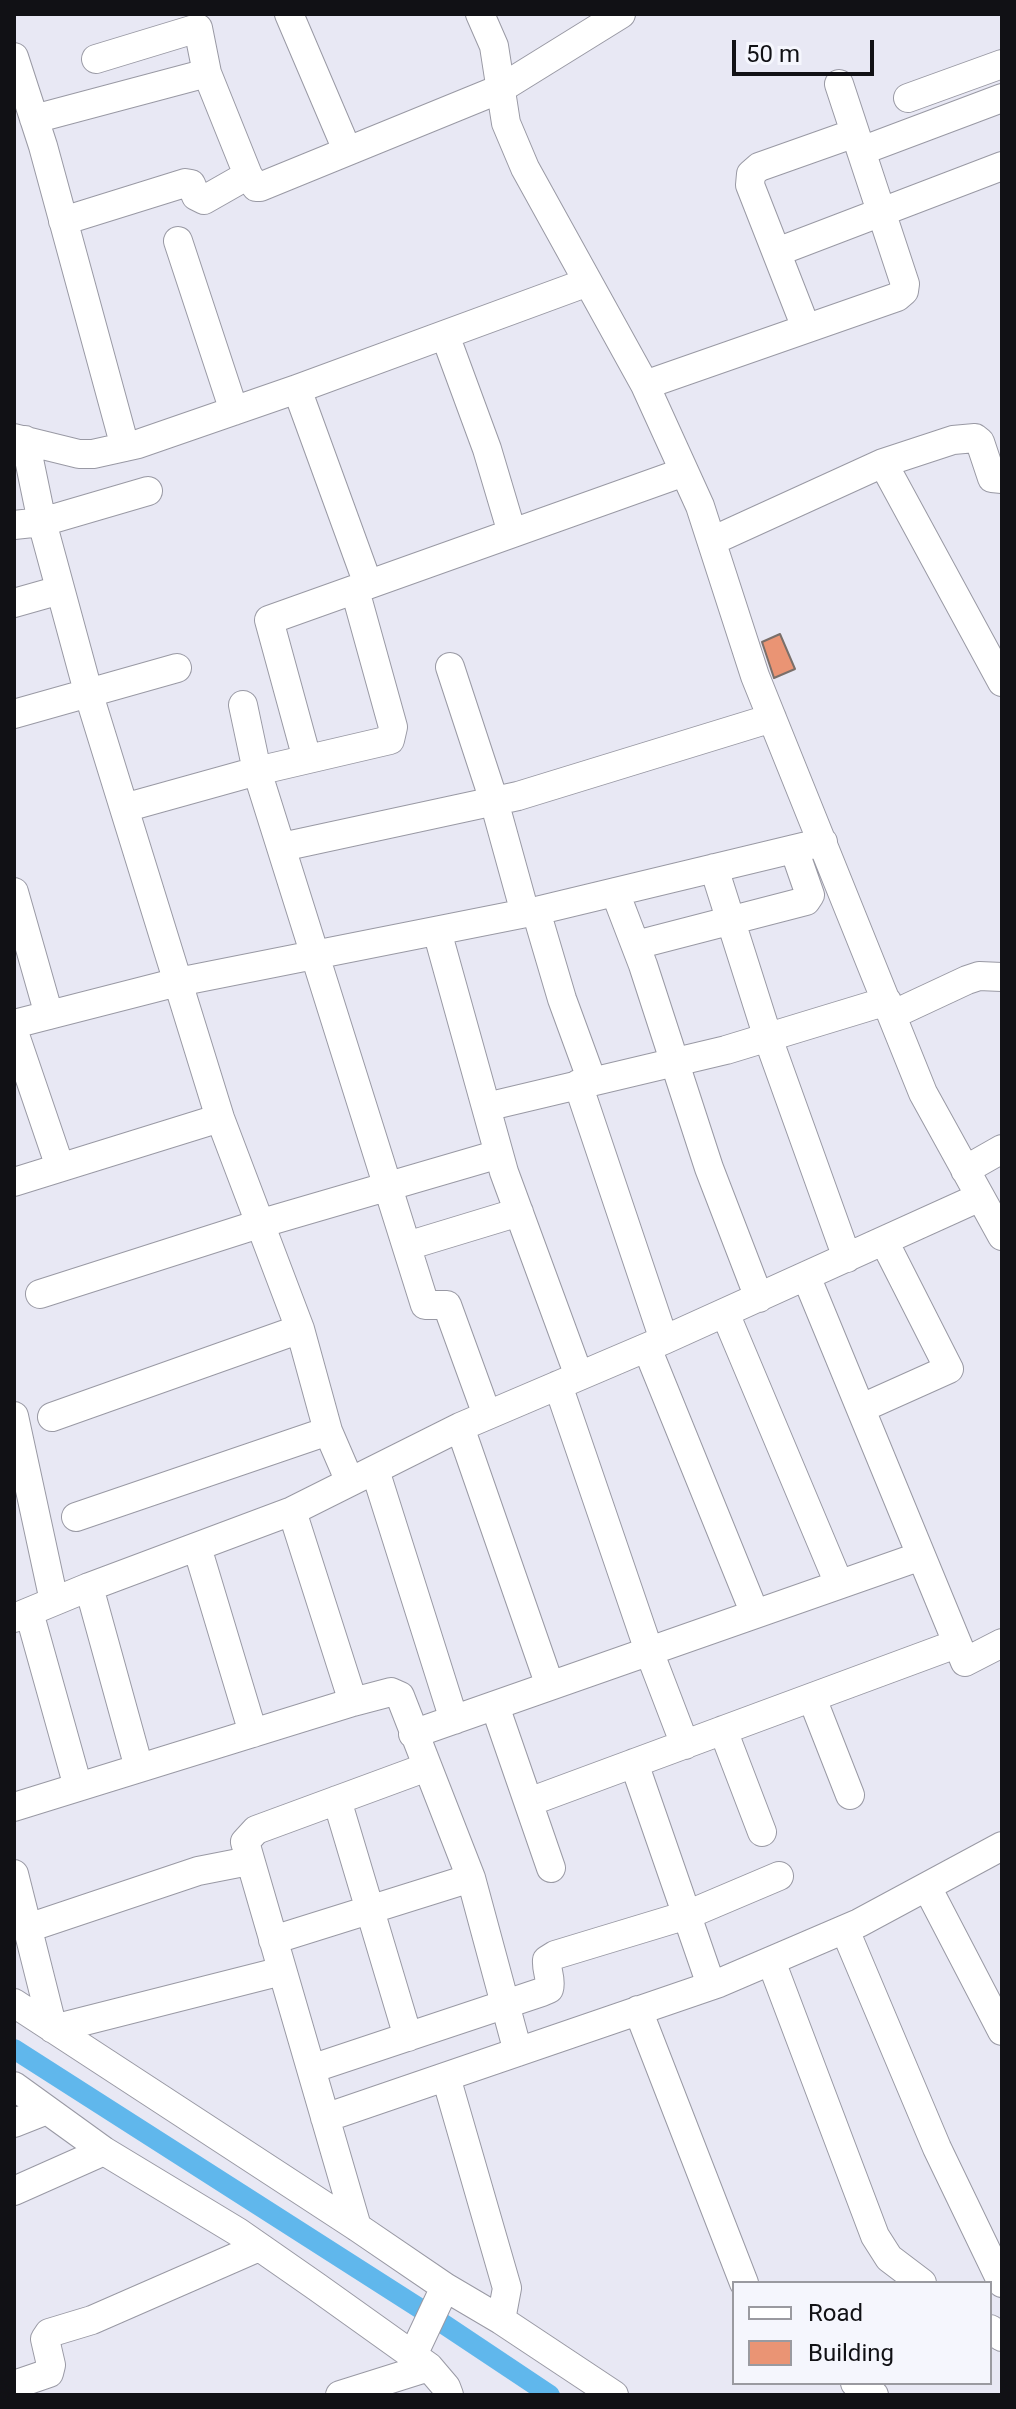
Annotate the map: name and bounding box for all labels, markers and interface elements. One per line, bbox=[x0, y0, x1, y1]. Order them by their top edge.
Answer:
scale bar bbox=[736, 24, 878, 74]
text: 50 m bbox=[746, 40, 800, 68]
legend bbox=[732, 2281, 992, 2385]
text: Road bbox=[808, 2299, 863, 2327]
text: Building bbox=[808, 2339, 894, 2367]

